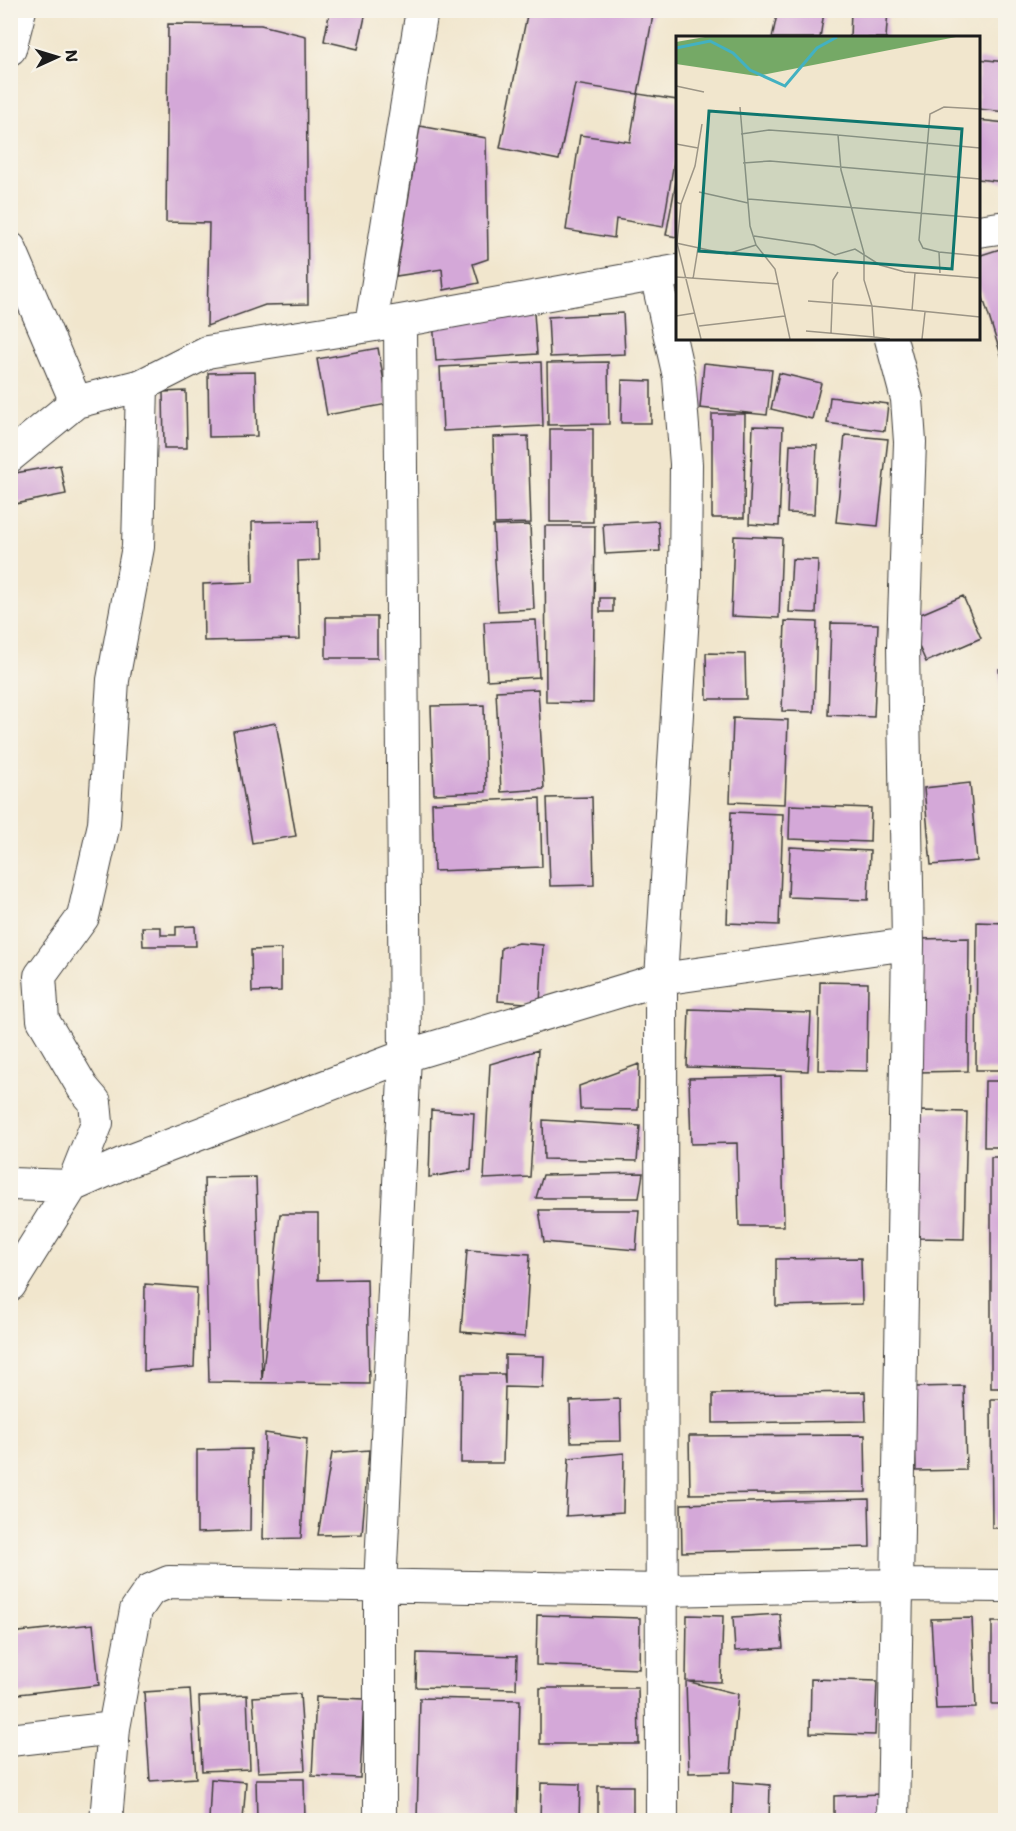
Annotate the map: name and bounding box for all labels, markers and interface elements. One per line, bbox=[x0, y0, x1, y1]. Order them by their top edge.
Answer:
north arrow bbox=[27, 27, 87, 87]
inset map bbox=[676, 36, 980, 340]
text: N bbox=[61, 49, 82, 63]

